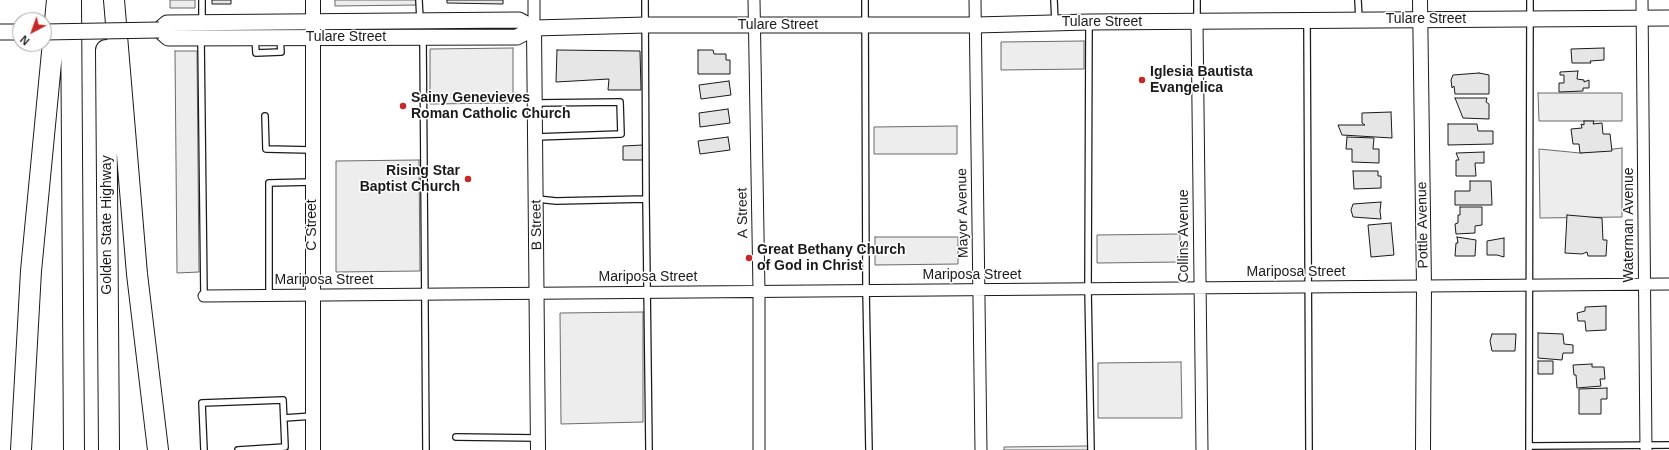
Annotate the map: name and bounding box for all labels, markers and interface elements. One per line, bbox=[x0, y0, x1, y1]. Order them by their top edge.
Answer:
street label: Tulare Street bbox=[1386, 11, 1466, 27]
north arrow bbox=[12, 12, 52, 52]
street label: Tulare Street bbox=[1062, 14, 1142, 30]
street label: Tulare Street bbox=[738, 17, 818, 33]
street label: Tulare Street bbox=[306, 29, 386, 45]
text: N bbox=[18, 33, 32, 47]
place label: Iglesia Bautista Evangelica bbox=[1150, 64, 1253, 96]
marker: Iglesia Bautista Evangelica bbox=[1137, 75, 1147, 85]
place label: Sainy Genevieves Roman Catholic Church bbox=[411, 90, 570, 122]
marker: Sainy Genevieves Roman Catholic Church bbox=[398, 101, 408, 111]
street label: Golden State Highway bbox=[99, 155, 115, 295]
place label: Rising Star Baptist Church bbox=[360, 163, 460, 196]
street label: Waterman Avenue bbox=[1621, 167, 1637, 283]
street label: Mayor Avenue bbox=[954, 168, 972, 258]
marker: Rising Star Baptist Church bbox=[463, 174, 473, 184]
street label: Pottle Avenue bbox=[1414, 181, 1432, 269]
street label: A Street bbox=[734, 188, 752, 238]
street label: Collins Avenue bbox=[1176, 189, 1192, 283]
street label: C Street bbox=[304, 199, 320, 251]
street label: B Street bbox=[528, 200, 546, 250]
place label: Great Bethany Church of God in Christ bbox=[757, 242, 906, 274]
marker: Great Bethany Church of God in Christ bbox=[744, 253, 754, 263]
street label: Mariposa Street bbox=[1247, 264, 1345, 280]
street label: Mariposa Street bbox=[923, 267, 1021, 283]
street label: Mariposa Street bbox=[599, 269, 697, 285]
street label: Mariposa Street bbox=[275, 272, 373, 288]

